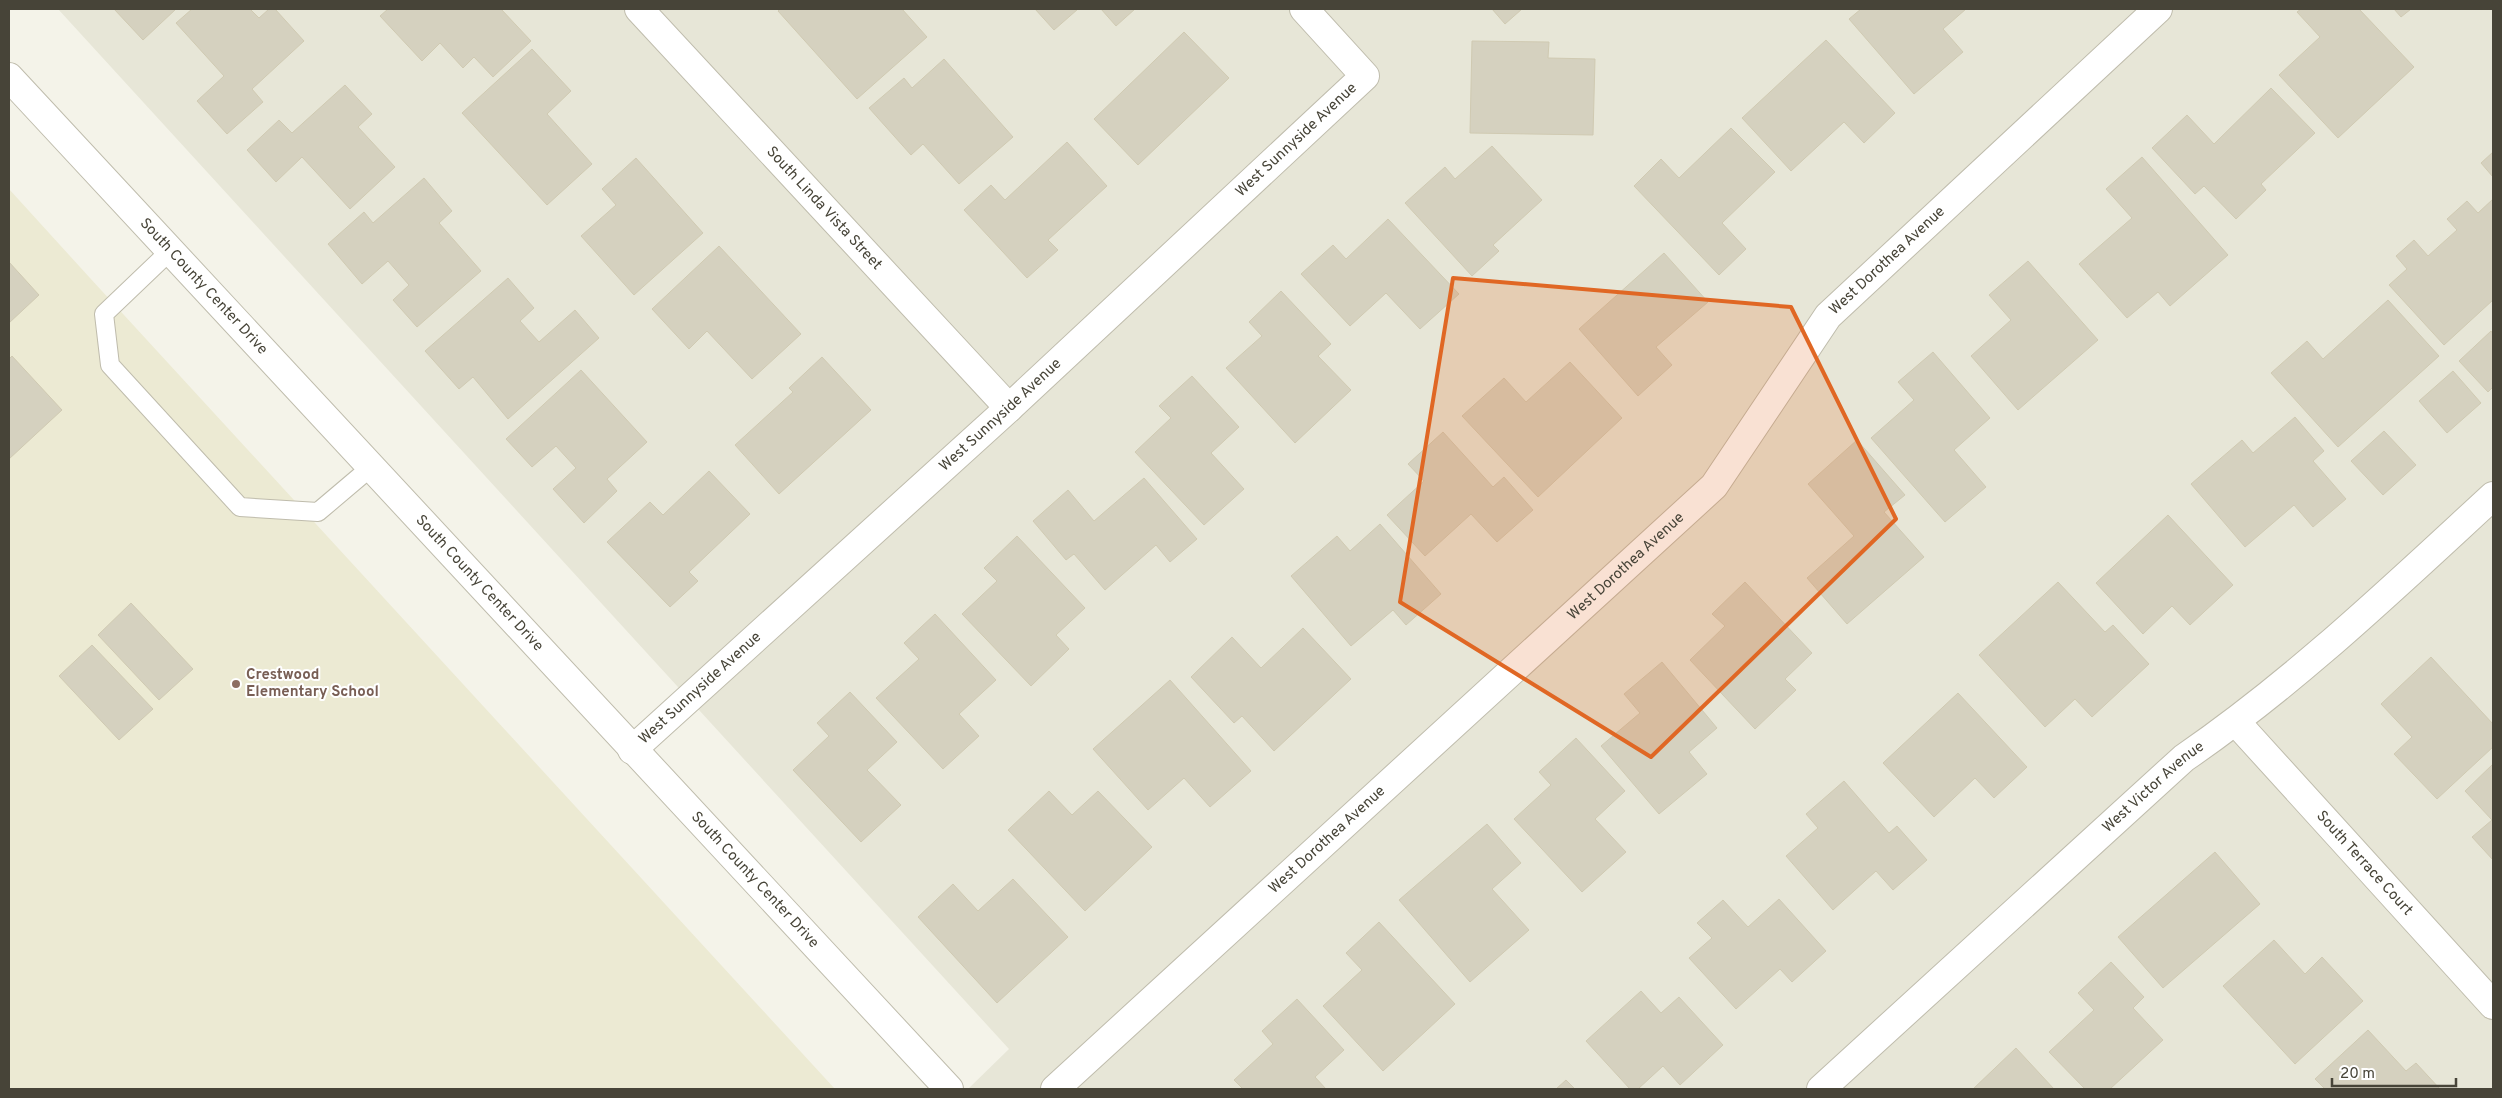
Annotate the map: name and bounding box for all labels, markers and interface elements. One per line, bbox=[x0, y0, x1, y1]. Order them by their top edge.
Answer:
street label: West Sunnyside Avenue bbox=[1232, 79, 1361, 201]
street label: South Linda Vista Street bbox=[762, 143, 886, 274]
street label: West Dorothea Avenue bbox=[1825, 202, 1949, 319]
street label: South County Center Drive bbox=[136, 214, 272, 359]
street label: West Sunnyside Avenue bbox=[936, 354, 1066, 476]
street label: West Dorothea Avenue bbox=[1564, 508, 1688, 625]
street label: South County Center Drive bbox=[411, 511, 547, 656]
street label: West Sunnyside Avenue bbox=[635, 628, 765, 749]
place label: Crestwood Elementary School bbox=[246, 666, 379, 702]
marker: Crestwood Elementary School bbox=[230, 678, 242, 690]
street label: West Victor Avenue bbox=[2099, 737, 2208, 837]
street label: West Dorothea Avenue bbox=[1265, 782, 1390, 898]
street label: South Terrace Court bbox=[2312, 807, 2417, 920]
street label: South County Center Drive bbox=[687, 808, 823, 952]
scale bar bbox=[2332, 1056, 2456, 1088]
text: 20 m bbox=[2340, 1065, 2375, 1084]

